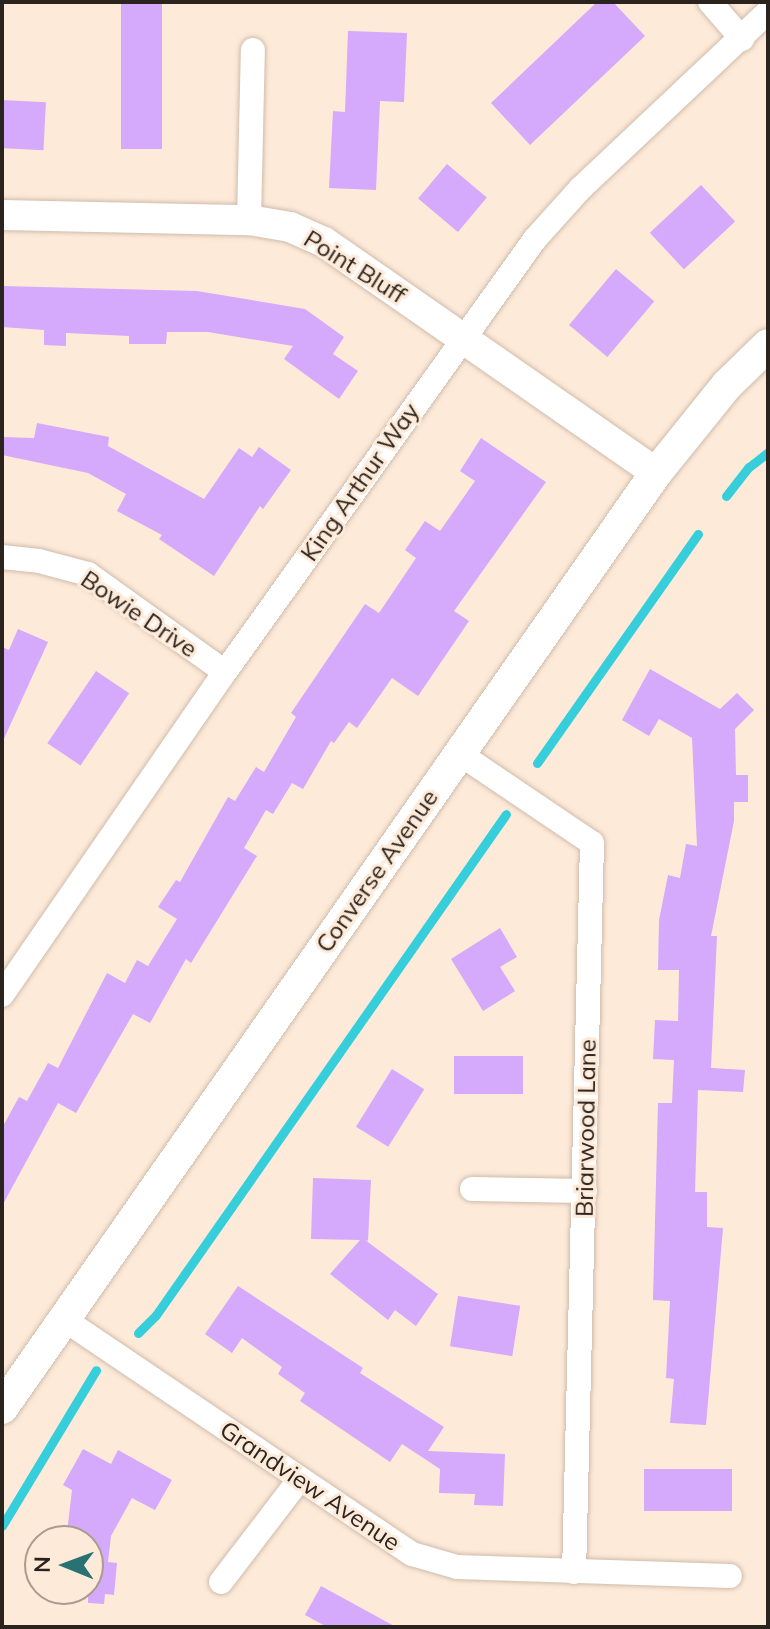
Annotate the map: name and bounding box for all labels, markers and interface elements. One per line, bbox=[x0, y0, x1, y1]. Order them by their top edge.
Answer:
street label: Point Bluff bbox=[299, 224, 411, 310]
street label: King Arthur Way bbox=[295, 397, 425, 567]
street label: Bowie Drive bbox=[76, 565, 202, 663]
street label: Converse Avenue bbox=[310, 784, 444, 958]
street label: Briarwood Lane bbox=[570, 1039, 602, 1217]
street label: Grandview Avenue bbox=[214, 1415, 406, 1557]
north arrow bbox=[24, 1525, 104, 1605]
text: N bbox=[28, 1556, 56, 1573]

